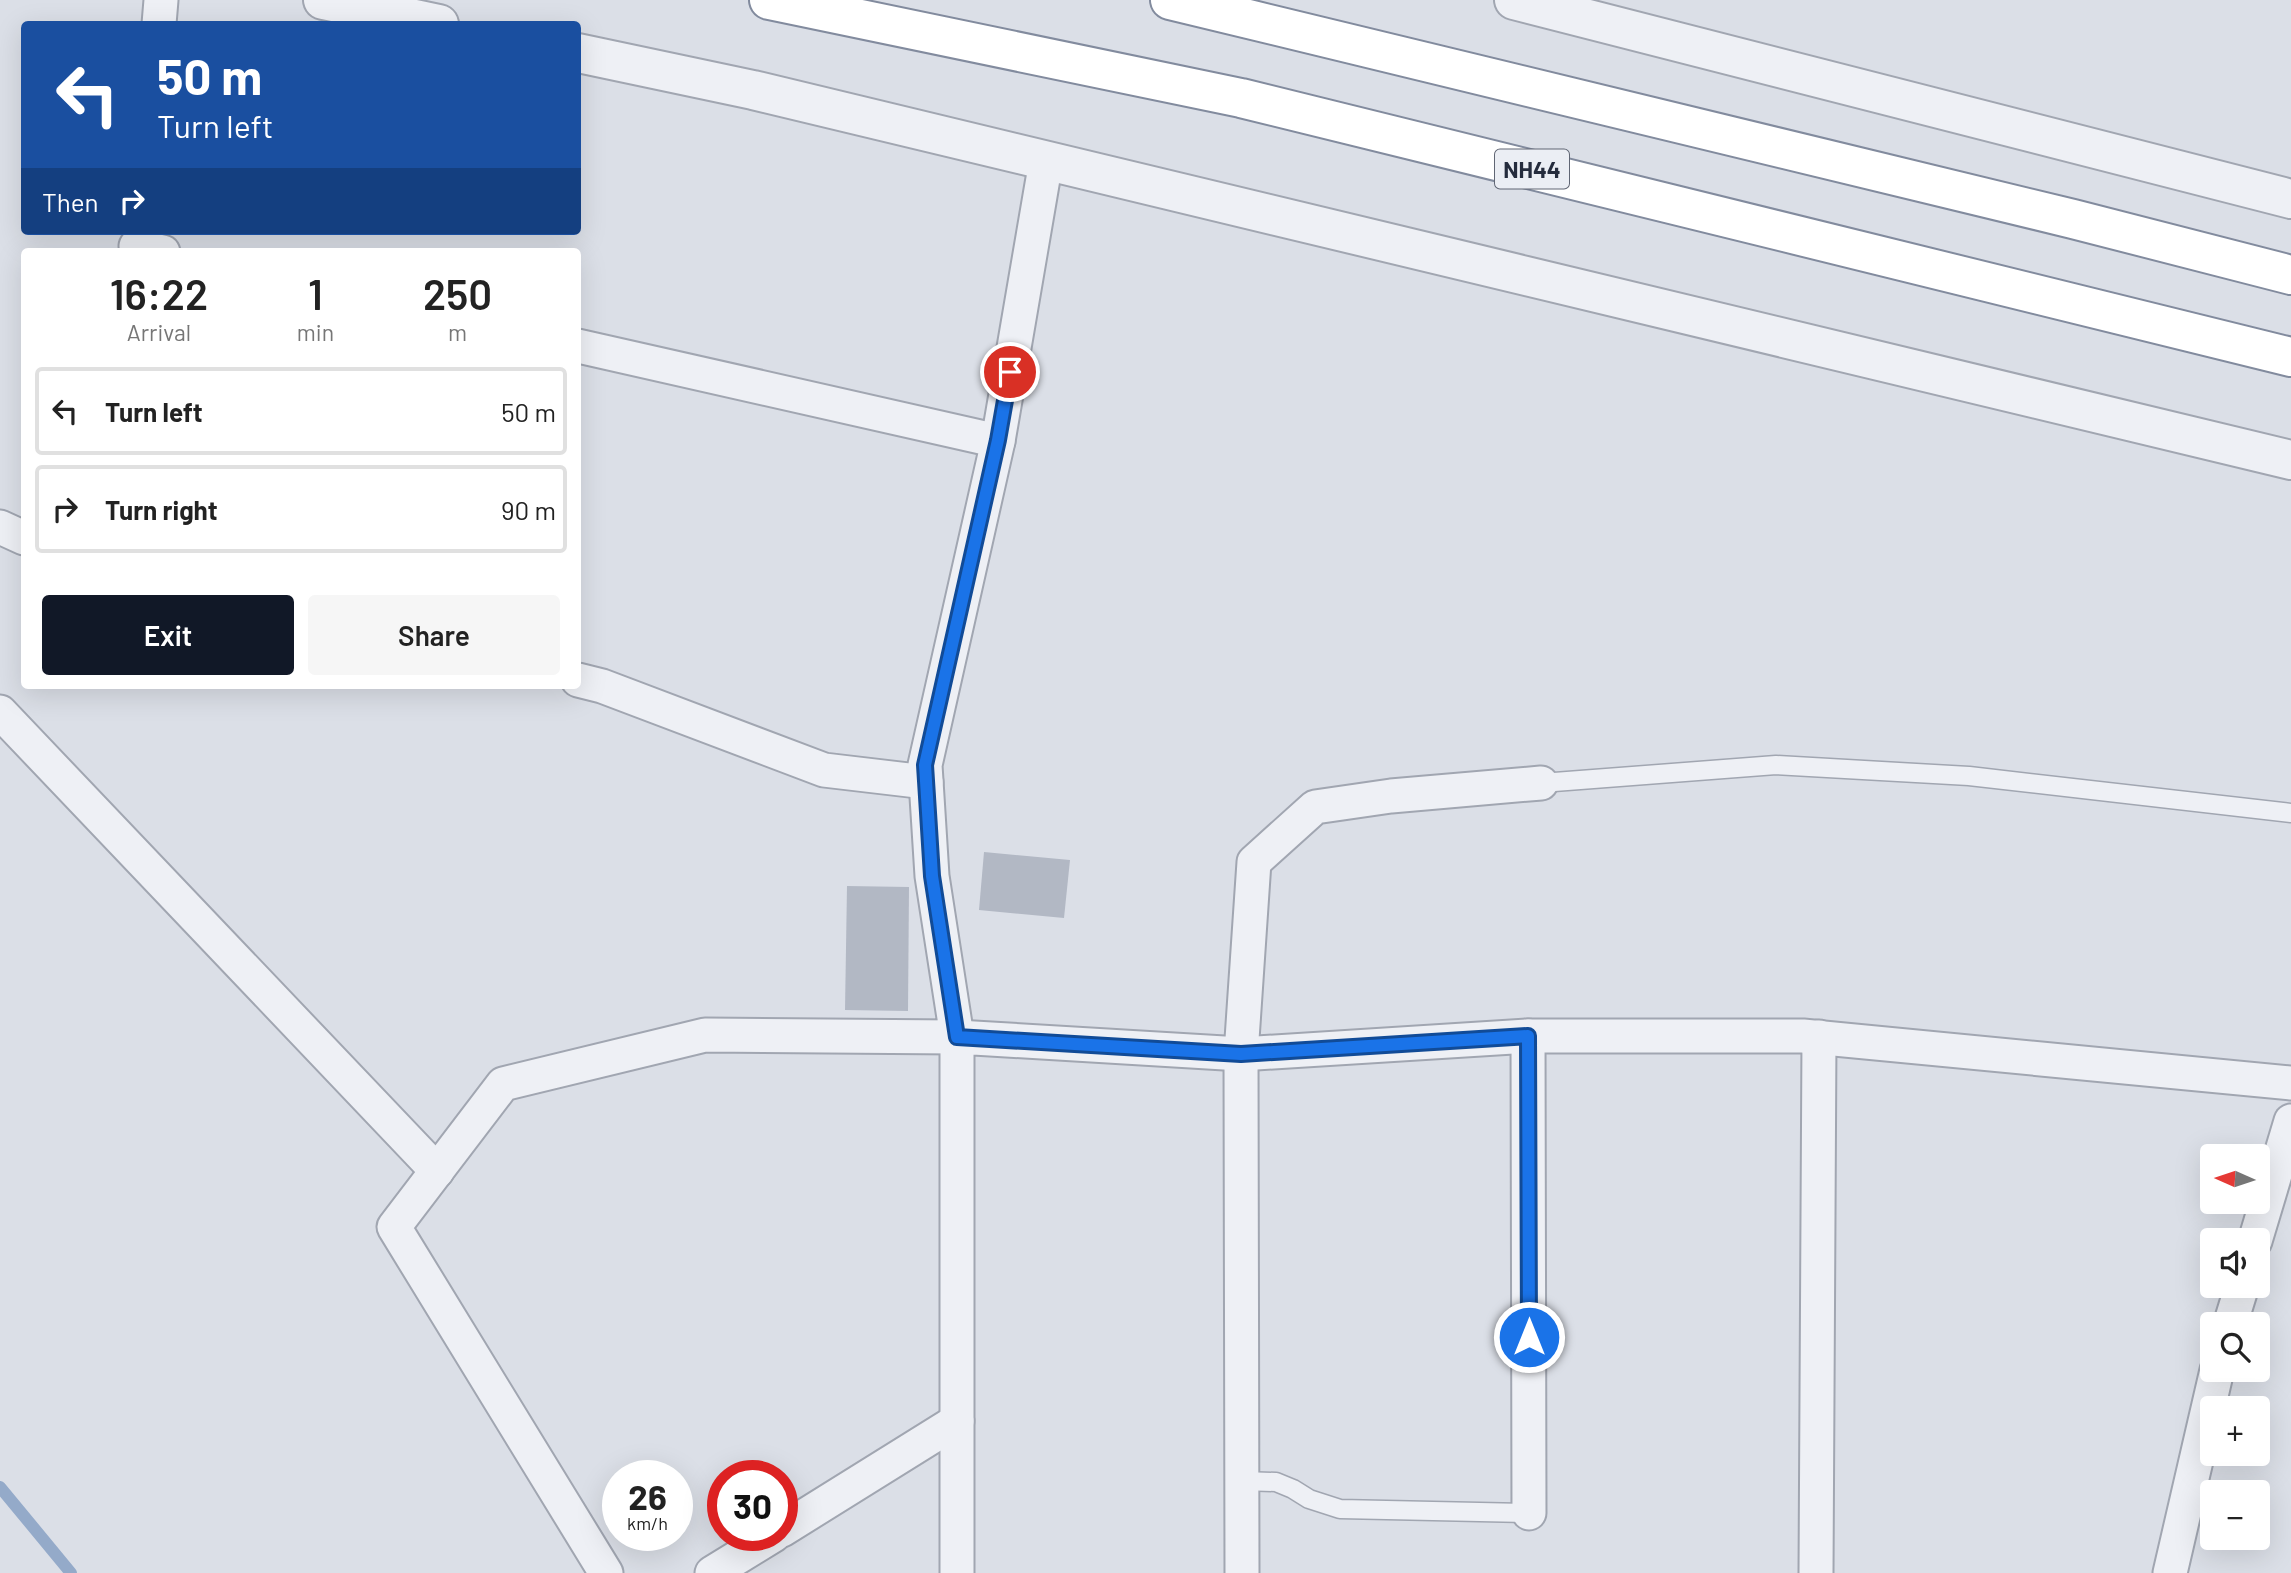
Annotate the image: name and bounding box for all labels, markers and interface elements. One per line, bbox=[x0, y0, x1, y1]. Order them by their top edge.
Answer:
text: 50 m bbox=[157, 46, 262, 105]
icon: left bbox=[42, 49, 133, 140]
text: Turn left bbox=[157, 106, 274, 144]
road number: NH44 bbox=[1495, 150, 1569, 188]
icon: right bbox=[113, 182, 151, 220]
text: Then bbox=[42, 186, 99, 217]
text: 16:22 bbox=[110, 268, 208, 318]
text: 1 bbox=[308, 268, 323, 318]
text: 250 bbox=[423, 268, 492, 318]
text: Arrival bbox=[127, 318, 191, 346]
text: min bbox=[297, 318, 334, 346]
text: m bbox=[448, 318, 467, 346]
pin bbox=[980, 342, 1040, 402]
icon: arrive bbox=[991, 353, 1029, 391]
icon: left bbox=[46, 392, 84, 430]
text: Turn left bbox=[105, 396, 203, 427]
text: 50 m bbox=[501, 396, 556, 427]
icon: right bbox=[46, 490, 84, 528]
text: Turn right bbox=[105, 494, 218, 525]
text: 90 m bbox=[501, 494, 556, 525]
button: Exit bbox=[42, 595, 294, 675]
button: Share bbox=[308, 595, 560, 675]
north arrow bbox=[2200, 1144, 2270, 1214]
map controls bbox=[2200, 1144, 2270, 1550]
button: sound bbox=[2200, 1228, 2270, 1298]
position arrow bbox=[1492, 1300, 1566, 1374]
button: search bbox=[2200, 1312, 2270, 1382]
button: + bbox=[2200, 1396, 2270, 1466]
speed limit sign: 30 bbox=[707, 1460, 798, 1551]
text: 26 bbox=[628, 1475, 667, 1517]
button: − bbox=[2200, 1480, 2270, 1550]
text: km/h bbox=[627, 1512, 668, 1534]

